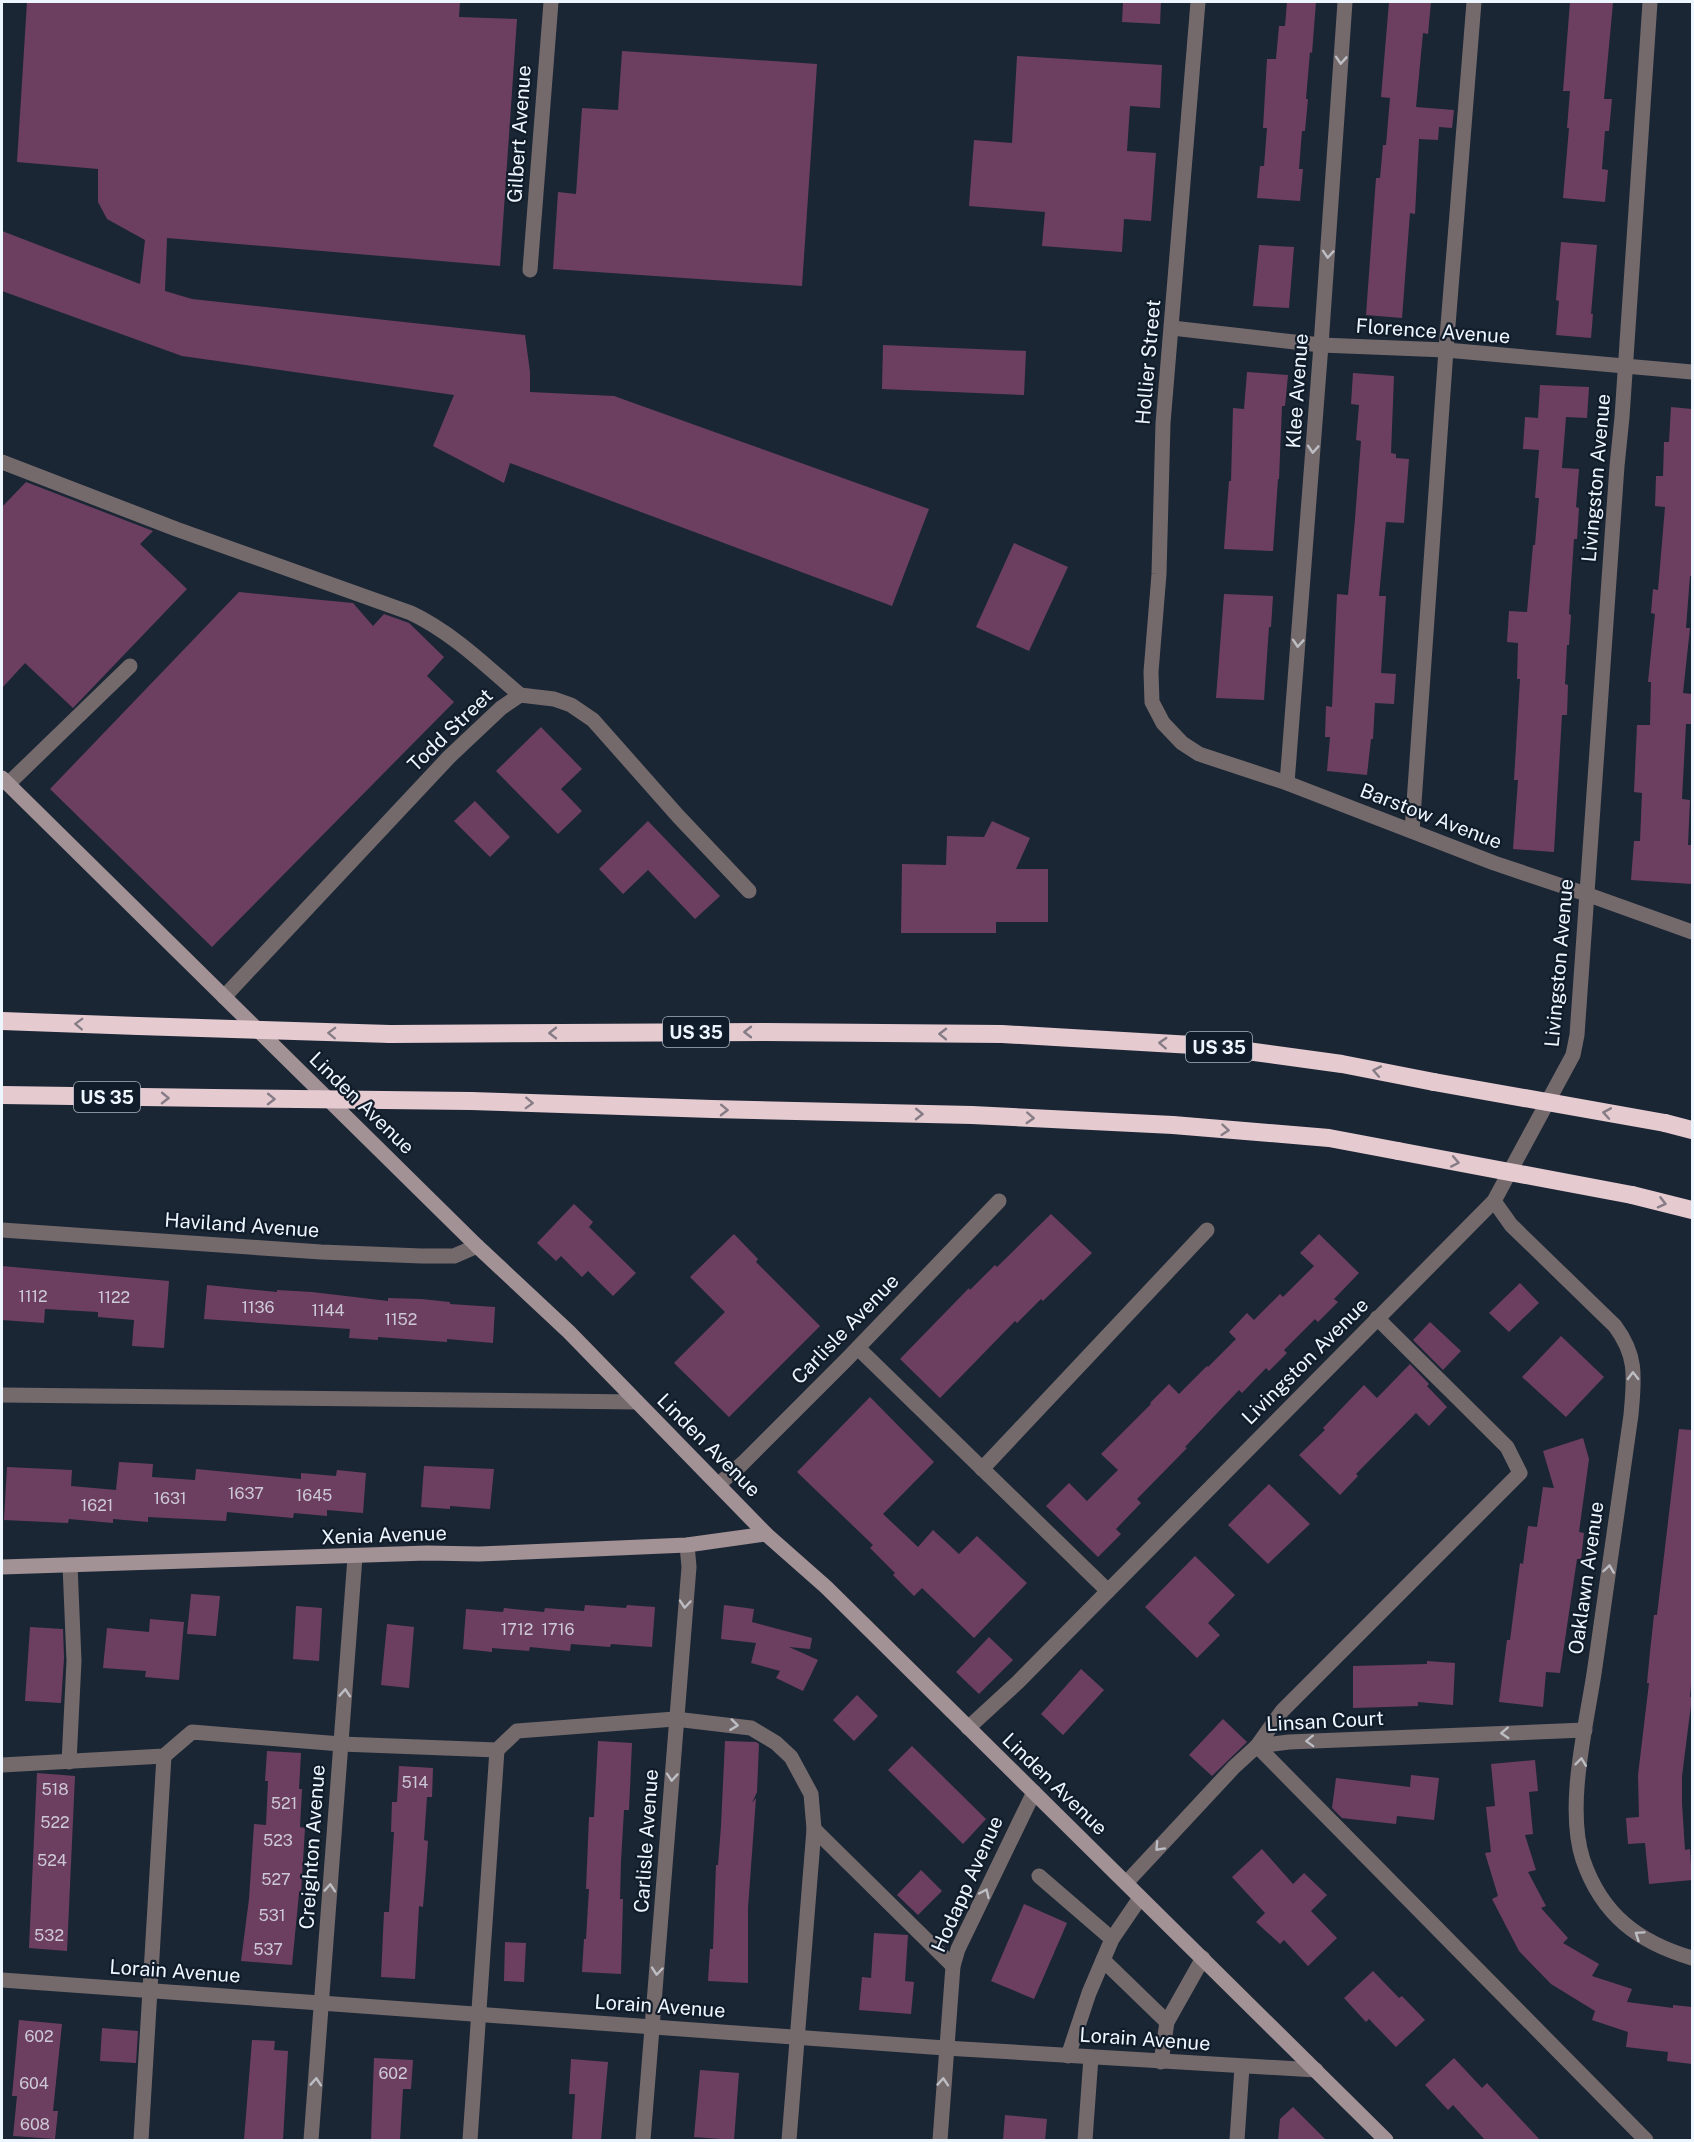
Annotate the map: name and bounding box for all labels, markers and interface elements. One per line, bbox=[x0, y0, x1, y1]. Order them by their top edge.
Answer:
one-way arrow bbox=[1335, 55, 1348, 64]
street label: Gilbert Avenue bbox=[502, 64, 536, 204]
one-way arrow bbox=[1321, 250, 1334, 259]
street label: Hollier Street bbox=[1131, 298, 1165, 426]
street label: Florence Avenue bbox=[1355, 314, 1511, 348]
street label: Klee Avenue bbox=[1281, 333, 1313, 449]
street label: Livingston Avenue bbox=[1577, 393, 1615, 563]
one-way arrow bbox=[1307, 444, 1320, 453]
one-way arrow bbox=[1292, 639, 1305, 648]
street label: Todd Street bbox=[402, 684, 498, 776]
street label: Barstow Avenue bbox=[1357, 778, 1505, 854]
street label: Livingston Avenue bbox=[1540, 878, 1578, 1048]
one-way arrow bbox=[75, 1017, 84, 1030]
road number: US 35 bbox=[663, 1017, 729, 1047]
one-way arrow bbox=[327, 1026, 336, 1039]
one-way arrow bbox=[744, 1026, 753, 1038]
one-way arrow bbox=[549, 1027, 558, 1039]
one-way arrow bbox=[939, 1028, 948, 1040]
road number: US 35 bbox=[1186, 1032, 1252, 1062]
one-way arrow bbox=[1159, 1037, 1168, 1050]
street label: Linden Avenue bbox=[305, 1047, 419, 1159]
one-way arrow bbox=[1372, 1065, 1382, 1078]
road number: US 35 bbox=[74, 1082, 140, 1112]
one-way arrow bbox=[160, 1091, 169, 1104]
one-way arrow bbox=[267, 1093, 276, 1105]
one-way arrow bbox=[525, 1097, 534, 1109]
one-way arrow bbox=[720, 1103, 729, 1116]
one-way arrow bbox=[915, 1107, 924, 1120]
one-way arrow bbox=[1602, 1107, 1612, 1119]
one-way arrow bbox=[1026, 1111, 1035, 1124]
one-way arrow bbox=[1221, 1123, 1230, 1136]
one-way arrow bbox=[1450, 1155, 1460, 1168]
one-way arrow bbox=[1657, 1195, 1667, 1208]
street label: Haviland Avenue bbox=[164, 1208, 320, 1242]
street label: Carlisle Avenue bbox=[786, 1269, 904, 1389]
house number: 1112 bbox=[18, 1287, 48, 1306]
house number: 1122 bbox=[98, 1288, 130, 1307]
street label: Livingston Avenue bbox=[1237, 1293, 1373, 1429]
house number: 1136 bbox=[242, 1298, 275, 1317]
house number: 1144 bbox=[311, 1301, 345, 1320]
house number: 1152 bbox=[385, 1310, 417, 1329]
one-way arrow bbox=[1627, 1371, 1639, 1380]
street label: Linden Avenue bbox=[652, 1388, 766, 1502]
house number: 1637 bbox=[228, 1484, 264, 1503]
house number: 1645 bbox=[296, 1486, 332, 1505]
house number: 1631 bbox=[154, 1489, 186, 1508]
house number: 1621 bbox=[81, 1496, 113, 1515]
street label: Oaklawn Avenue bbox=[1563, 1500, 1609, 1656]
street label: Xenia Avenue bbox=[321, 1521, 447, 1549]
one-way arrow bbox=[1602, 1564, 1614, 1574]
one-way arrow bbox=[679, 1599, 692, 1608]
house number: 1712 bbox=[501, 1620, 533, 1639]
house number: 1716 bbox=[542, 1620, 574, 1639]
one-way arrow bbox=[338, 1689, 351, 1698]
street label: Linsan Court bbox=[1266, 1706, 1384, 1736]
one-way arrow bbox=[729, 1718, 738, 1731]
one-way arrow bbox=[1501, 1726, 1510, 1739]
street label: Linden Avenue bbox=[998, 1728, 1112, 1840]
one-way arrow bbox=[1306, 1735, 1315, 1748]
one-way arrow bbox=[1574, 1757, 1586, 1766]
street label: Creighton Avenue bbox=[294, 1764, 330, 1930]
street label: Carlisle Avenue bbox=[629, 1768, 663, 1914]
house number: 514 bbox=[402, 1773, 428, 1792]
one-way arrow bbox=[665, 1773, 678, 1782]
house number: 518 bbox=[41, 1780, 69, 1799]
house number: 521 bbox=[271, 1794, 297, 1813]
street label: Hodapp Avenue bbox=[926, 1812, 1008, 1956]
house number: 522 bbox=[40, 1813, 70, 1832]
house number: 523 bbox=[263, 1831, 293, 1850]
one-way arrow bbox=[1155, 1840, 1166, 1851]
house number: 524 bbox=[37, 1851, 67, 1870]
house number: 527 bbox=[261, 1870, 291, 1889]
one-way arrow bbox=[324, 1883, 337, 1892]
one-way arrow bbox=[977, 1888, 989, 1899]
house number: 531 bbox=[259, 1906, 285, 1925]
house number: 532 bbox=[34, 1926, 64, 1945]
one-way arrow bbox=[1635, 1931, 1646, 1942]
house number: 537 bbox=[253, 1940, 283, 1959]
street label: Lorain Avenue bbox=[109, 1954, 241, 1988]
one-way arrow bbox=[650, 1967, 663, 1976]
street label: Lorain Avenue bbox=[594, 1989, 726, 2023]
street label: Lorain Avenue bbox=[1079, 2022, 1211, 2056]
house number: 602 bbox=[24, 2027, 54, 2046]
house number: 602 bbox=[378, 2064, 408, 2083]
house number: 604 bbox=[19, 2074, 49, 2093]
one-way arrow bbox=[309, 2078, 322, 2087]
one-way arrow bbox=[937, 2078, 950, 2087]
house number: 608 bbox=[20, 2115, 50, 2134]

